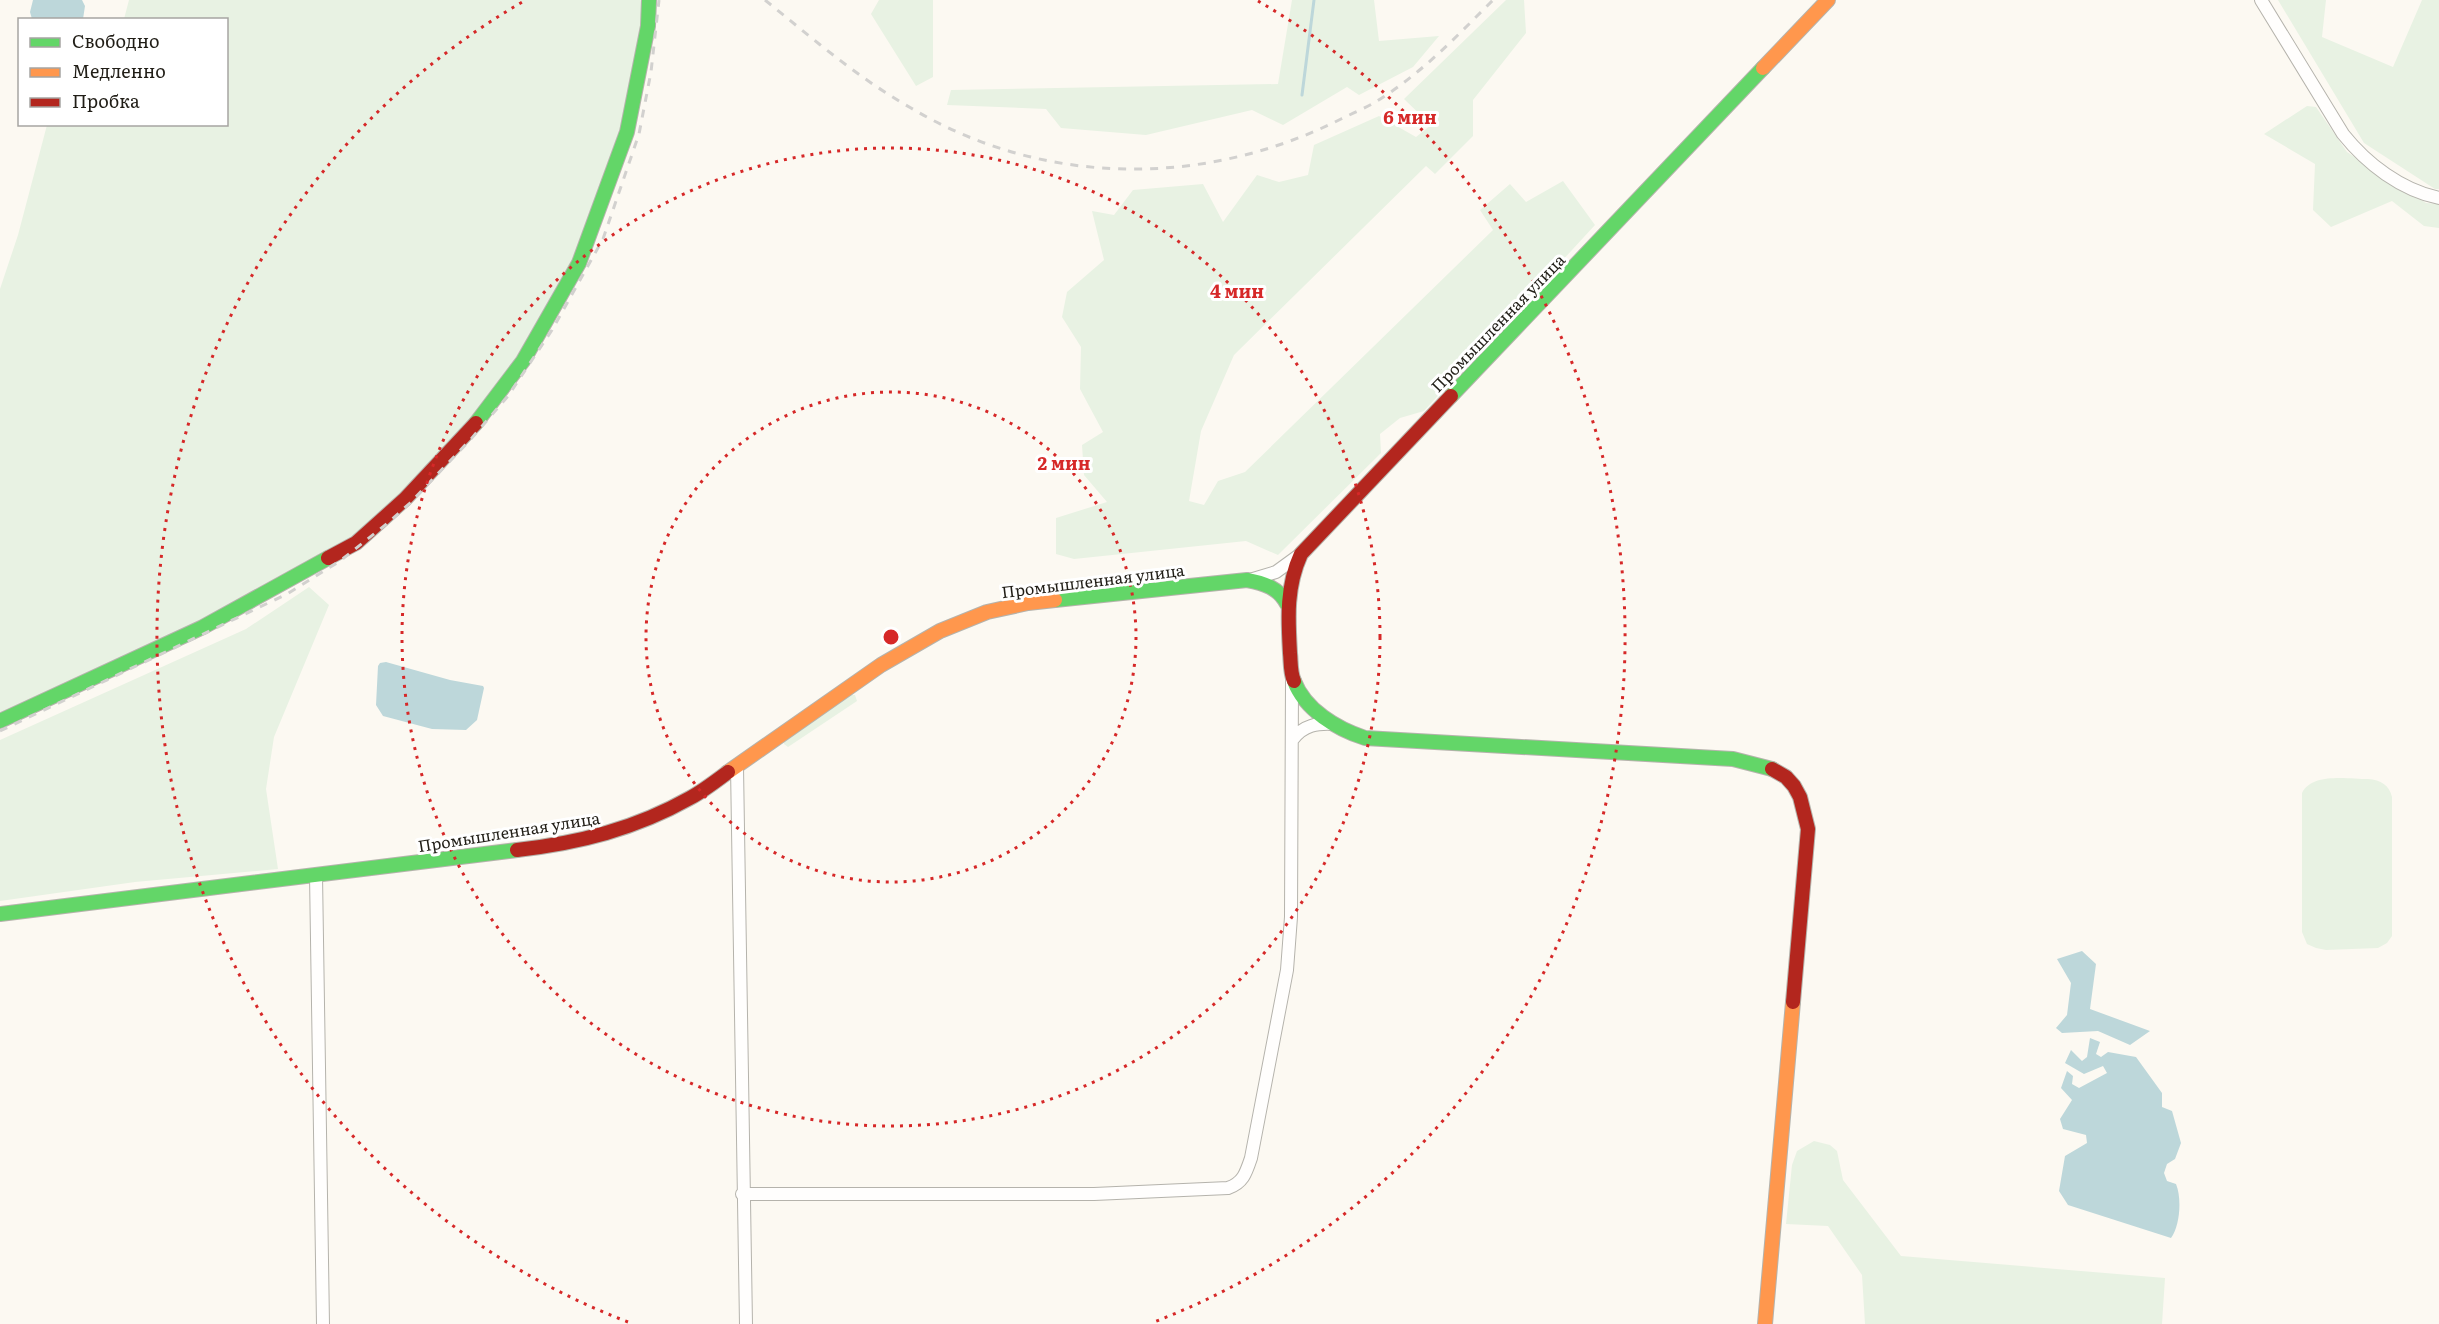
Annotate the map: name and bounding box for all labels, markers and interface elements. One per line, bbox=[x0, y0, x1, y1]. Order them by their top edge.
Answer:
legend bbox=[18, 18, 228, 126]
text: Свободно bbox=[72, 27, 160, 54]
text: Медленно bbox=[72, 57, 166, 84]
text: Пробка bbox=[72, 87, 140, 114]
text: 6 мин bbox=[1383, 103, 1437, 130]
street label: Промышленная улица bbox=[1425, 247, 1570, 397]
text: 4 мин bbox=[1210, 277, 1264, 304]
text: 2 мин bbox=[1038, 449, 1091, 476]
street label: Промышленная улица bbox=[1000, 557, 1186, 603]
centre of rings bbox=[881, 627, 901, 647]
street label: Промышленная улица bbox=[416, 805, 602, 857]

